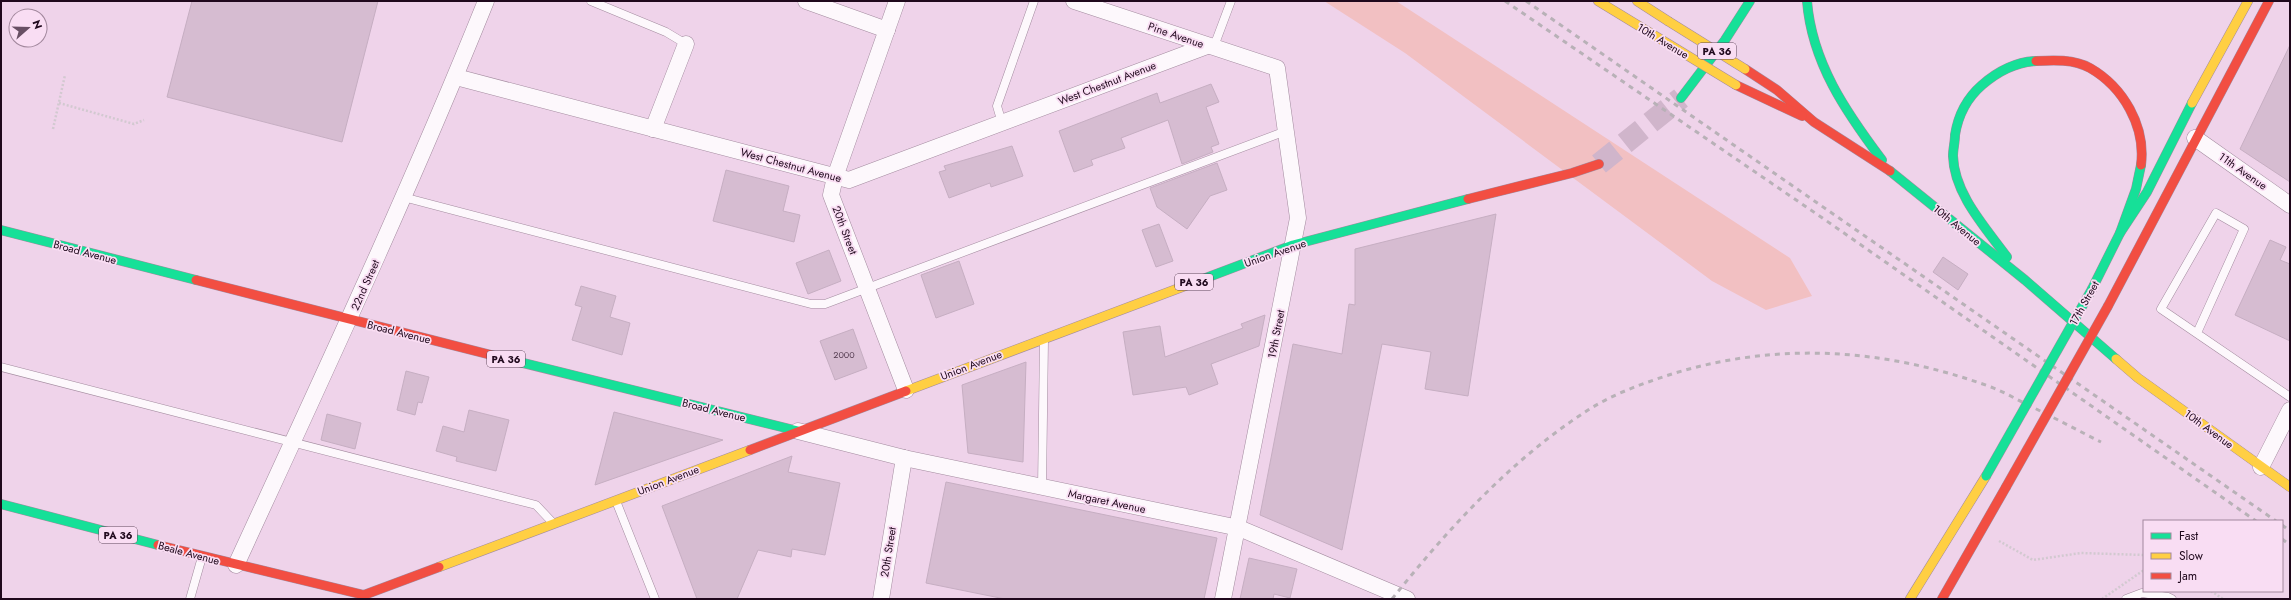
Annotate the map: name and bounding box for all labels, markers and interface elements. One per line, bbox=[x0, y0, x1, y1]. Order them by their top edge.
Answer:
north arrow bbox=[8, 8, 48, 48]
text: N bbox=[28, 18, 46, 31]
street label: Pine Avenue bbox=[1146, 18, 1206, 52]
street label: 10th Avenue bbox=[1634, 19, 1692, 63]
road number: PA 36 bbox=[1698, 43, 1736, 59]
street label: West Chestnut Avenue bbox=[1056, 57, 1159, 109]
street label: West Chestnut Avenue bbox=[739, 144, 844, 186]
street label: 11th Avenue bbox=[2216, 148, 2271, 194]
street label: 10th Avenue bbox=[1930, 201, 1985, 250]
street label: 20th Street bbox=[828, 203, 862, 257]
street label: Union Avenue bbox=[1242, 235, 1309, 271]
street label: Broad Avenue bbox=[52, 236, 119, 268]
street label: 22nd Street bbox=[347, 257, 383, 313]
road number: PA 36 bbox=[1175, 274, 1213, 290]
street label: 17th Street bbox=[2065, 278, 2103, 328]
street label: 19th Street bbox=[1263, 308, 1289, 360]
street label: Broad Avenue bbox=[366, 316, 433, 348]
street label: Union Avenue bbox=[938, 346, 1004, 384]
house number: 2000 bbox=[833, 348, 855, 361]
road number: PA 36 bbox=[487, 351, 525, 367]
street label: Broad Avenue bbox=[681, 394, 748, 426]
street label: 10th Avenue bbox=[2181, 406, 2237, 453]
street label: Union Avenue bbox=[635, 461, 701, 499]
street label: Margaret Avenue bbox=[1067, 485, 1148, 517]
legend bbox=[2143, 520, 2283, 592]
street label: 20th Street bbox=[876, 525, 900, 578]
road number: PA 36 bbox=[99, 527, 137, 543]
text: Fast bbox=[2179, 527, 2198, 545]
street label: Beale Avenue bbox=[157, 537, 222, 569]
text: Slow bbox=[2179, 547, 2204, 565]
text: Jam bbox=[2177, 567, 2197, 585]

